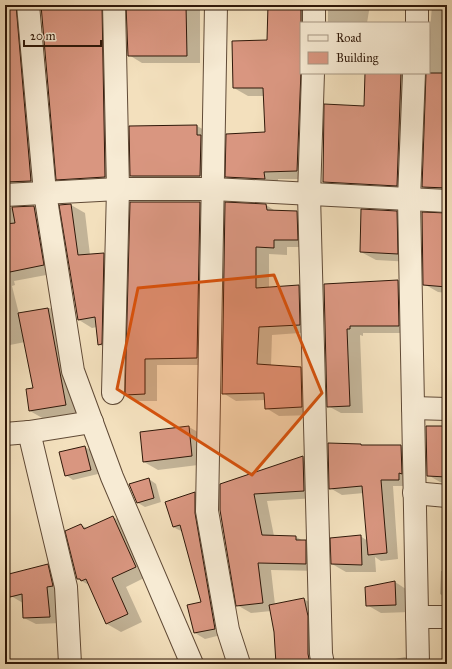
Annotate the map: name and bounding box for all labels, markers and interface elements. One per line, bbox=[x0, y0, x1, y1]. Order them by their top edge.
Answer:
scale bar bbox=[24, 22, 101, 48]
legend bbox=[300, 22, 430, 74]
text: 20 m bbox=[30, 29, 56, 43]
text: Road bbox=[336, 31, 362, 45]
text: Building bbox=[336, 51, 379, 66]

